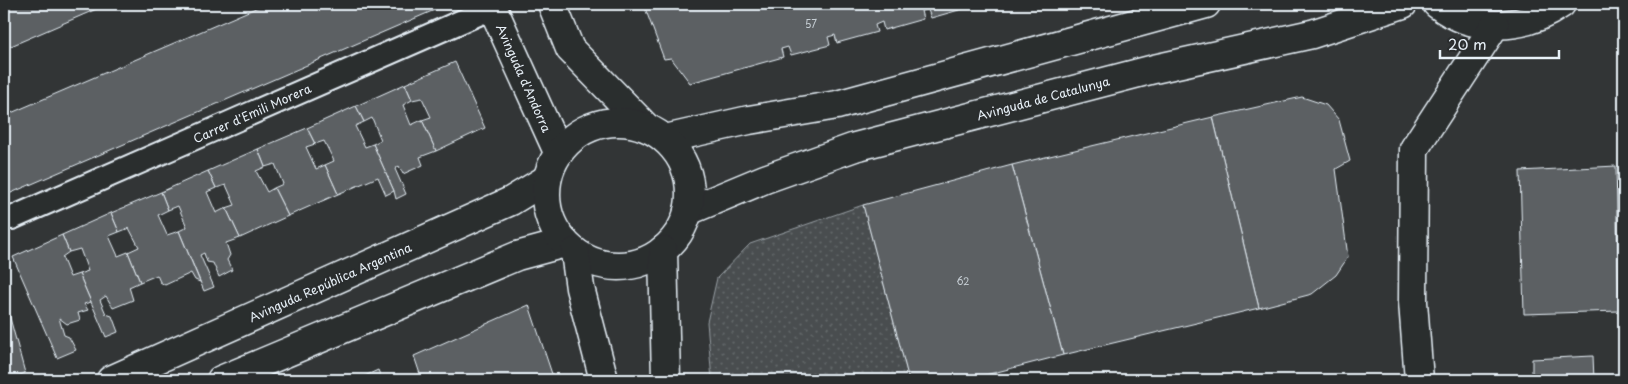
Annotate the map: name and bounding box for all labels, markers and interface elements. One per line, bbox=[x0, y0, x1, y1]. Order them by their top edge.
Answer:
house number: 57 bbox=[805, 16, 817, 31]
street label: Avinguda d'Andorra bbox=[492, 21, 556, 135]
scale bar bbox=[1440, 28, 1559, 60]
text: 20 m bbox=[1448, 32, 1487, 55]
street label: Avinguda de Catalunya bbox=[975, 71, 1112, 124]
street label: Carrer d'Emili Morera bbox=[190, 79, 314, 147]
street label: Avinguda República Argentina bbox=[246, 238, 415, 326]
house number: 62 bbox=[956, 273, 970, 288]

